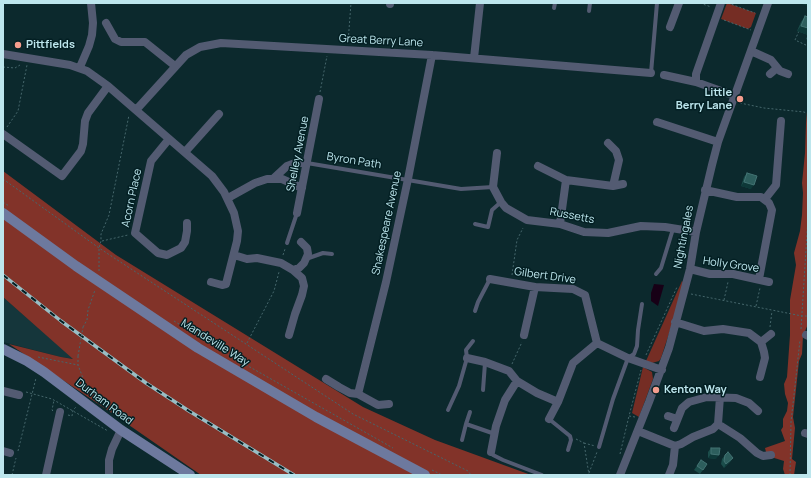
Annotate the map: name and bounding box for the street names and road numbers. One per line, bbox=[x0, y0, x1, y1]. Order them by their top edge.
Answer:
street label: Great Berry Lane bbox=[339, 32, 423, 50]
street label: Shelley Avenue bbox=[284, 115, 312, 193]
street label: Byron Path bbox=[326, 150, 382, 172]
street label: Acorn Place bbox=[119, 167, 145, 229]
street label: Shakespeare Avenue bbox=[370, 170, 404, 276]
street label: Nightingales bbox=[671, 204, 697, 270]
street label: Russetts bbox=[548, 205, 596, 227]
street label: Holly Grove bbox=[702, 255, 760, 275]
street label: Gilbert Drive bbox=[513, 265, 577, 287]
street label: Mandeville Way bbox=[178, 317, 252, 369]
street label: Durham Road bbox=[73, 376, 135, 428]

